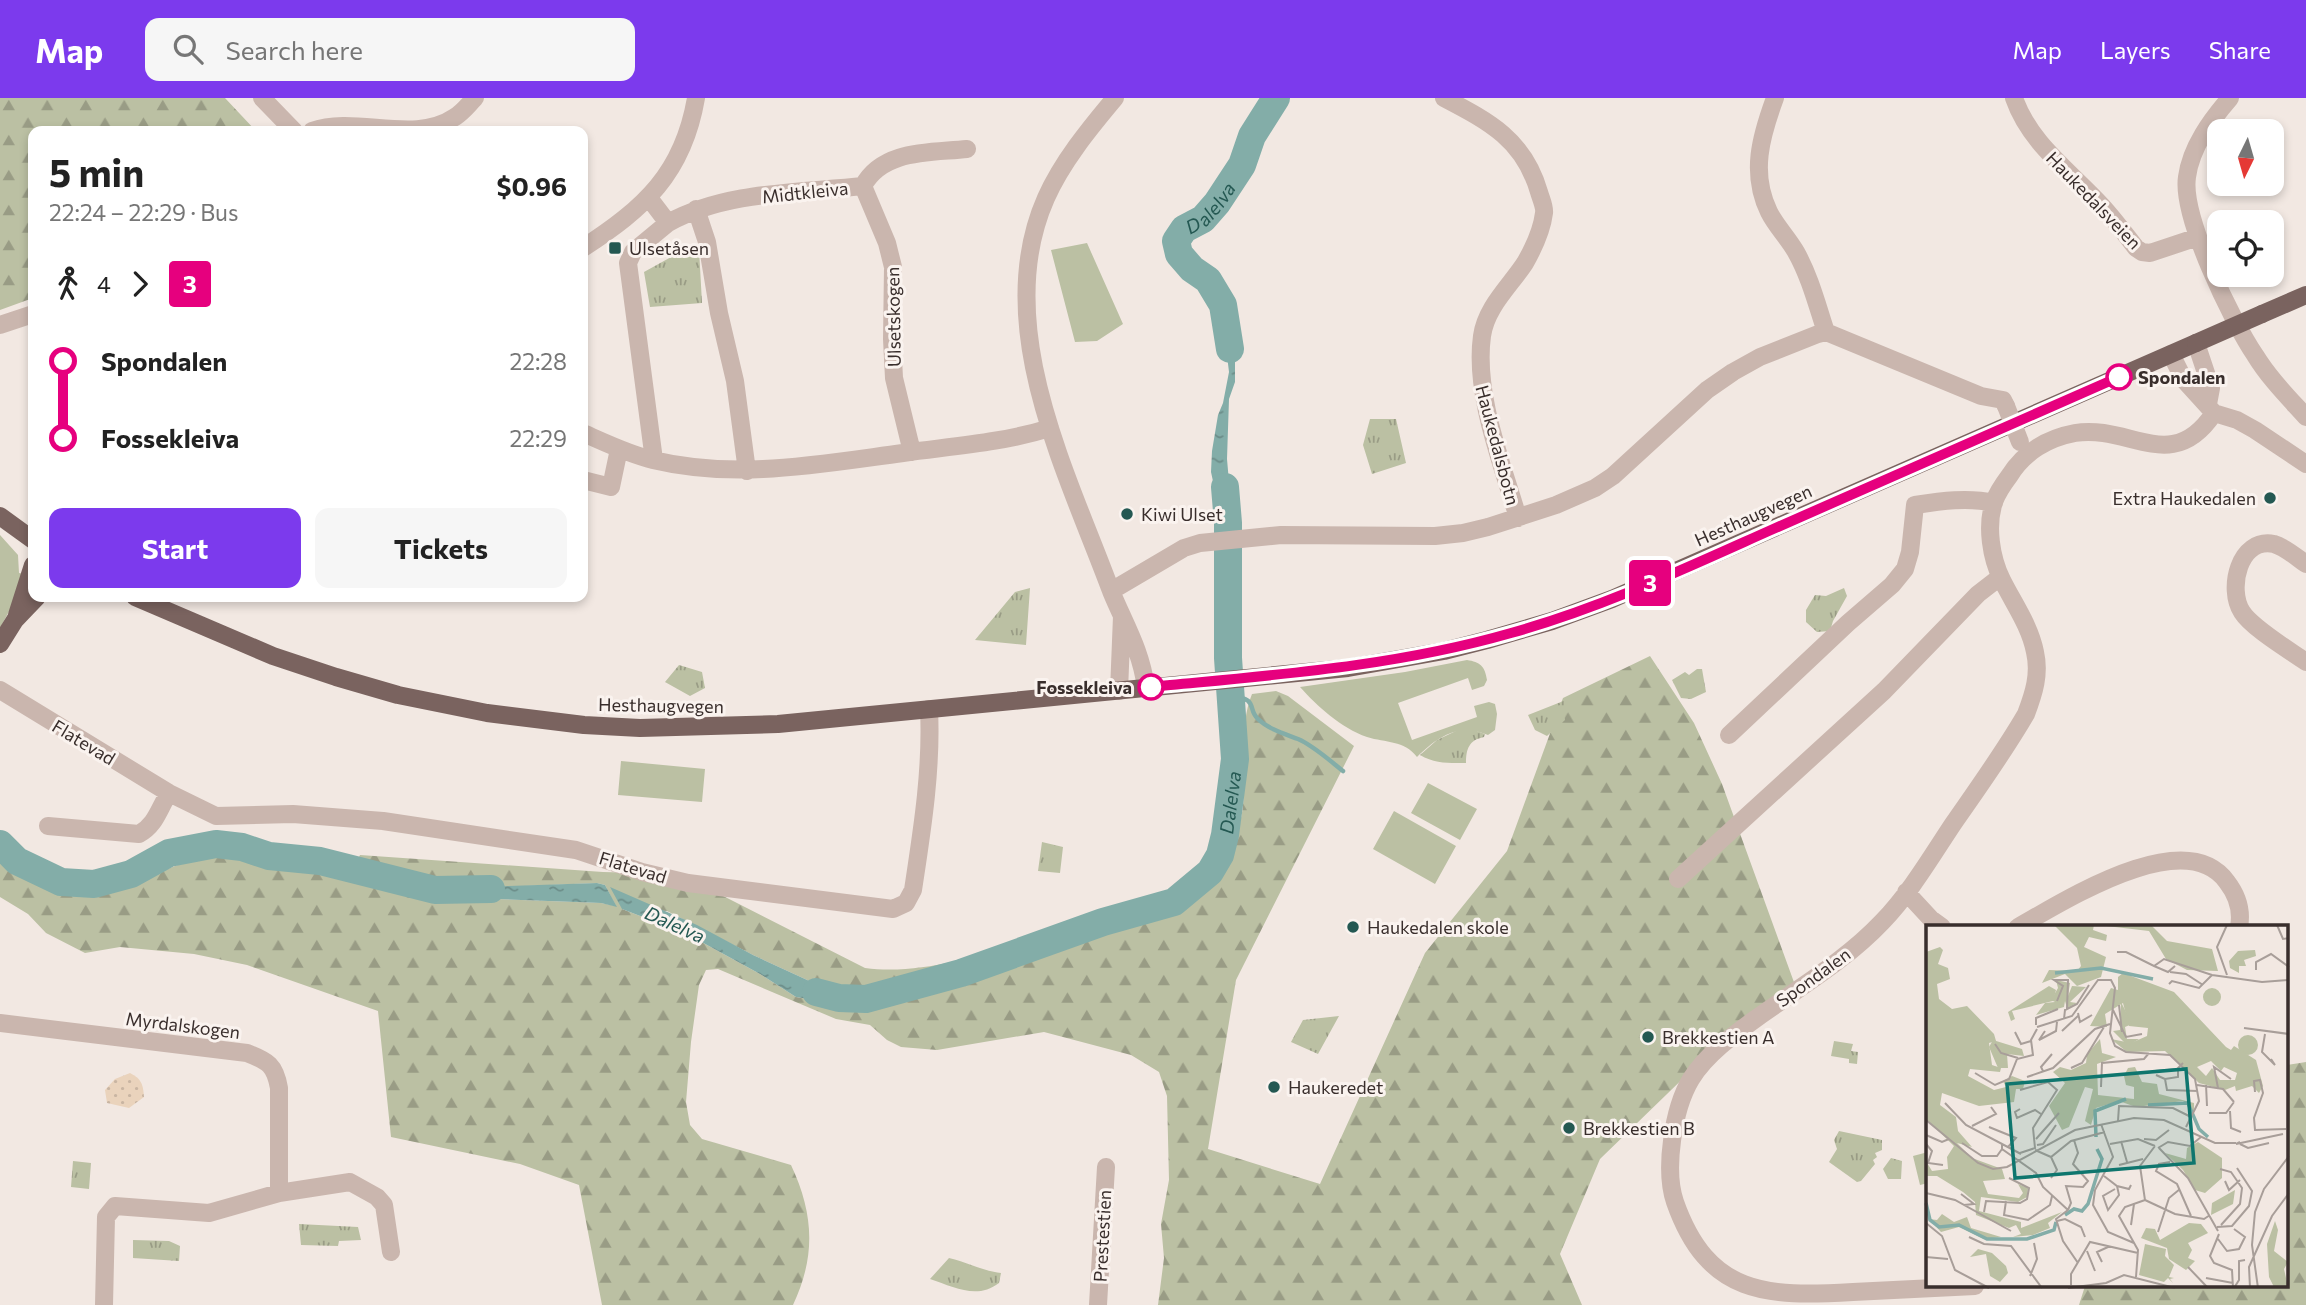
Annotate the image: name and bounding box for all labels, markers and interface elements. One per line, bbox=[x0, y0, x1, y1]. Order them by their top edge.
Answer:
search box bbox=[145, 18, 635, 81]
text: Map bbox=[35, 29, 103, 70]
icon: search bbox=[169, 30, 207, 68]
text: Search here bbox=[225, 34, 363, 65]
text: Map bbox=[2013, 35, 2062, 64]
text: Layers bbox=[2100, 35, 2171, 64]
text: Share bbox=[2209, 35, 2271, 64]
north arrow bbox=[2207, 119, 2284, 196]
map controls bbox=[2207, 119, 2284, 287]
street label: Haukedalsveien bbox=[2042, 147, 2146, 253]
text: 5 min bbox=[49, 148, 144, 195]
text: $0.96 bbox=[497, 170, 567, 201]
street label: Midtkleiva bbox=[761, 177, 849, 207]
water label: Dalelva bbox=[1181, 177, 1239, 238]
text: 22:24 – 22:29 · Bus bbox=[49, 198, 238, 226]
button: locate bbox=[2207, 210, 2284, 287]
place label: Ulsetåsen bbox=[629, 237, 709, 259]
marker: Ulsetåsen bbox=[607, 240, 623, 256]
icon: walk bbox=[49, 265, 87, 303]
icon: forward bbox=[121, 265, 159, 303]
street label: Ulsetskogen bbox=[881, 267, 905, 367]
text: 3 bbox=[183, 269, 197, 298]
text: 4 bbox=[97, 270, 111, 298]
text: Spondalen bbox=[101, 345, 227, 376]
text: 22:28 bbox=[509, 347, 567, 375]
marker: Spondalen bbox=[2106, 364, 2132, 390]
place label: Spondalen bbox=[2138, 366, 2225, 388]
street label: Haukedalsbotn bbox=[1471, 383, 1525, 507]
text: Fossekleiva bbox=[101, 422, 239, 453]
text: 22:29 bbox=[509, 424, 567, 452]
street label: Hesthaugvegen bbox=[1691, 479, 1815, 551]
place label: Extra Haukedalen bbox=[2112, 487, 2256, 509]
marker: Extra Haukedalen bbox=[2262, 490, 2278, 506]
place label: Kiwi Ulset bbox=[1141, 503, 1223, 525]
marker: Kiwi Ulset bbox=[1119, 506, 1135, 522]
button: Start bbox=[49, 508, 301, 588]
button: Tickets bbox=[315, 508, 567, 588]
line badge: 3 bbox=[1627, 560, 1673, 606]
text: 3 bbox=[1643, 568, 1657, 597]
marker: Fossekleiva bbox=[1138, 674, 1164, 700]
place label: Fossekleiva bbox=[1036, 676, 1132, 698]
street label: Hesthaugvegen bbox=[598, 693, 724, 717]
street label: Flatevad bbox=[48, 715, 120, 769]
water label: Dalelva bbox=[1214, 770, 1245, 835]
street label: Flatevad bbox=[596, 846, 670, 888]
water label: Dalelva bbox=[641, 901, 709, 947]
place label: Haukedalen skole bbox=[1367, 916, 1509, 938]
marker: Haukedalen skole bbox=[1345, 919, 1361, 935]
inset map bbox=[1926, 925, 2288, 1288]
street label: Spondalen bbox=[1772, 943, 1854, 1011]
street label: Myrdalskogen bbox=[125, 1007, 241, 1043]
place label: Brekkestien A bbox=[1662, 1026, 1774, 1048]
marker: Brekkestien A bbox=[1640, 1029, 1656, 1045]
place label: Haukeredet bbox=[1288, 1076, 1383, 1098]
marker: Haukeredet bbox=[1266, 1079, 1282, 1095]
place label: Brekkestien B bbox=[1583, 1117, 1695, 1139]
marker: Brekkestien B bbox=[1561, 1120, 1577, 1136]
street label: Prestestien bbox=[1089, 1189, 1115, 1283]

